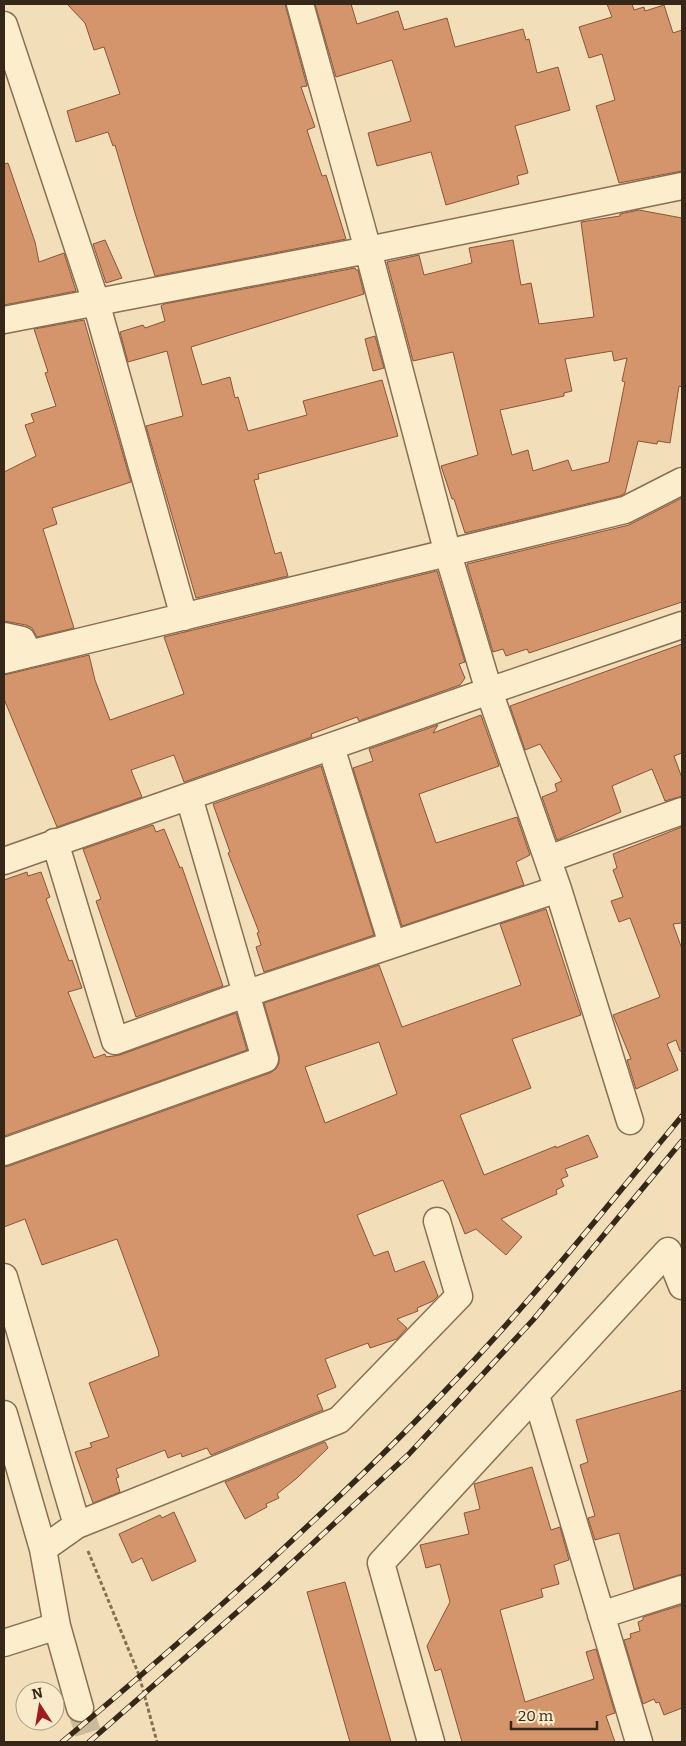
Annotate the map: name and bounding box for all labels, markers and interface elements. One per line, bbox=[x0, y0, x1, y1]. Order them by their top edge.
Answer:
north arrow bbox=[15, 1681, 65, 1731]
text: N bbox=[30, 1684, 45, 1703]
scale bar bbox=[511, 1698, 597, 1730]
text: 20 m bbox=[518, 1707, 554, 1725]

